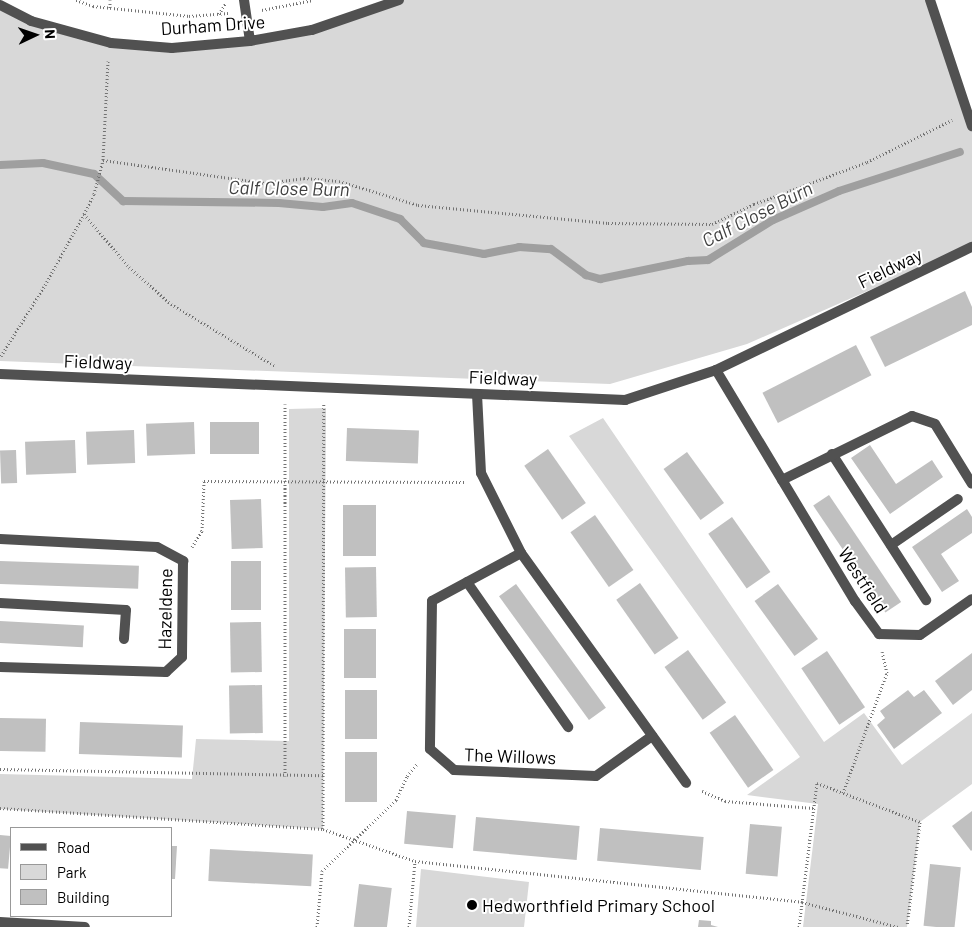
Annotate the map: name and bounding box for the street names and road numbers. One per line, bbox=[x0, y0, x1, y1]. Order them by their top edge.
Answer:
street label: Durham Drive bbox=[160, 11, 266, 39]
street label: Fieldway bbox=[854, 243, 926, 293]
street label: Fieldway bbox=[63, 350, 133, 374]
street label: Fieldway bbox=[468, 366, 538, 390]
street label: Westfield bbox=[834, 543, 892, 617]
street label: Hazeldene bbox=[153, 568, 177, 650]
street label: The Willows bbox=[464, 744, 556, 768]

